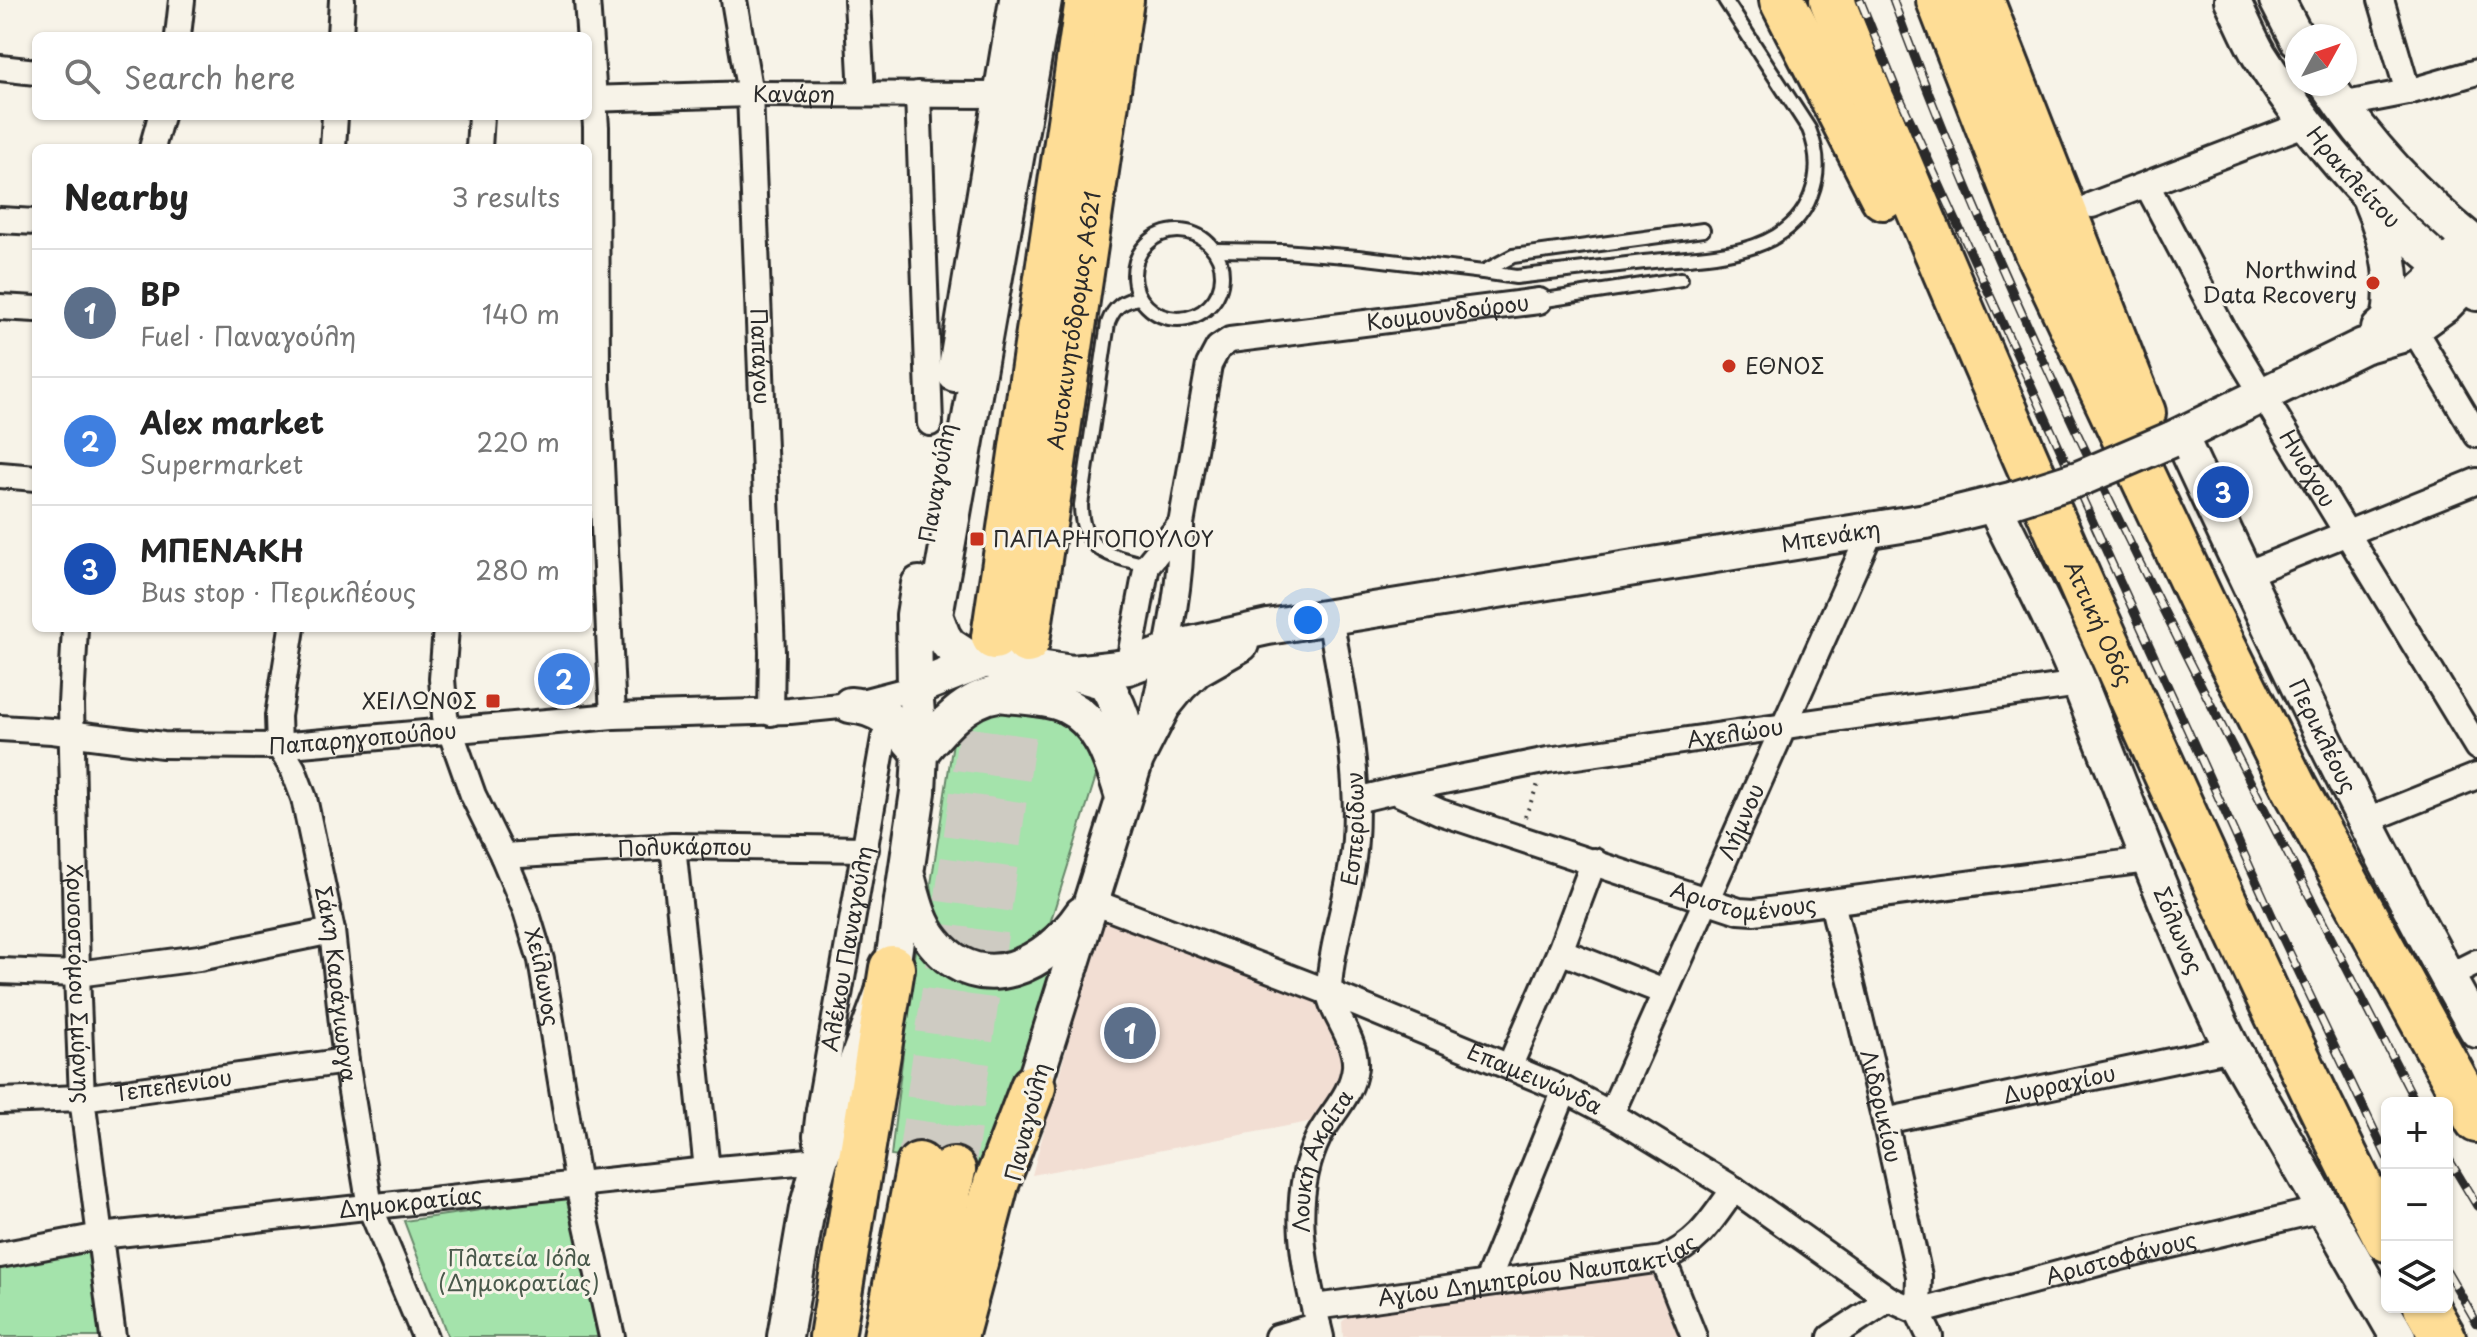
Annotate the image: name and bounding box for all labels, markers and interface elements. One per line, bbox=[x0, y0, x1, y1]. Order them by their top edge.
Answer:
north arrow bbox=[2285, 24, 2357, 96]
search box bbox=[32, 32, 592, 120]
icon: search bbox=[60, 54, 104, 98]
text: Search here bbox=[124, 54, 296, 99]
street label: Κανάρη bbox=[753, 76, 835, 109]
street label: Ηρακλείτου bbox=[2300, 118, 2409, 235]
text: Nearby bbox=[64, 170, 189, 222]
text: 3 results bbox=[452, 177, 560, 216]
street label: Αυτοκινητόδρομος Α621 bbox=[1037, 189, 1108, 452]
place label: Northwind Data Recovery bbox=[2202, 252, 2357, 310]
text: BP bbox=[140, 271, 180, 316]
marker: Northwind Data Recovery bbox=[2364, 274, 2382, 292]
street label: Κουμουνδούρου bbox=[1364, 284, 1531, 338]
text: 1 bbox=[84, 294, 96, 333]
text: 140 m bbox=[482, 294, 560, 333]
street label: Παπάγου bbox=[743, 308, 780, 405]
text: Fuel · Παναγούλη bbox=[140, 316, 356, 355]
place label: ΕΘΝΟΣ bbox=[1745, 348, 1825, 381]
marker: ΕΘΝΟΣ bbox=[1720, 357, 1738, 375]
text: Alex market bbox=[140, 399, 324, 444]
street label: Παναγούλη bbox=[909, 420, 962, 545]
text: 2 bbox=[81, 422, 99, 461]
text: 220 m bbox=[476, 422, 560, 461]
street label: Ηνιόχου bbox=[2273, 423, 2345, 513]
text: Supermarket bbox=[140, 444, 303, 483]
pin: 3 bbox=[2197, 462, 2249, 522]
street label: Μπενάκη bbox=[1778, 511, 1883, 559]
place label: ΠΑΠΑΡΗΓΟΠΟΥΛΟΥ bbox=[993, 521, 1214, 554]
text: ΜΠΕΝΑΚΗ bbox=[140, 527, 304, 572]
marker: ΠΑΠΑΡΗΓΟΠΟΥΛΟΥ bbox=[968, 530, 986, 548]
text: 3 bbox=[81, 550, 99, 589]
text: 280 m bbox=[475, 550, 560, 589]
street label: Αττική Οδός bbox=[2058, 555, 2143, 691]
text: Bus stop · Περικλέους bbox=[140, 572, 416, 611]
your location bbox=[1288, 600, 1328, 640]
pin: 2 bbox=[538, 649, 590, 709]
street label: Περικλέους bbox=[2282, 672, 2366, 798]
place label: ΧΕΙΛΩΝΟΣ bbox=[362, 683, 477, 716]
marker: ΧΕΙΛΩΝΟΣ bbox=[484, 692, 502, 710]
street label: Αχελώου bbox=[1684, 709, 1785, 755]
street label: Παπαρηγοπούλου bbox=[269, 712, 458, 761]
street label: Εσπερίδων bbox=[1331, 770, 1371, 888]
street label: Λήμνου bbox=[1709, 778, 1771, 864]
street label: Πολυκάρπου bbox=[617, 828, 752, 864]
street label: Αλέκου Παναγούλη bbox=[812, 843, 880, 1054]
street label: Χρυσοστόμου Σμύρνης bbox=[60, 864, 100, 1104]
street label: Αριστομένους bbox=[1667, 872, 1818, 927]
street label: Σόλωνος bbox=[2147, 881, 2213, 979]
street label: Σάκη Καράγιωργα bbox=[308, 883, 367, 1084]
street label: Χείλωνος bbox=[517, 924, 570, 1028]
pin: 1 bbox=[1104, 1003, 1156, 1063]
street label: Επαμεινώνδα bbox=[1463, 1033, 1609, 1122]
street label: Λιδορικίου bbox=[1853, 1046, 1912, 1166]
street label: Δυρραχίου bbox=[2000, 1055, 2118, 1111]
street label: Τεπελενίου bbox=[112, 1059, 234, 1108]
street label: Παναγούλη bbox=[995, 1059, 1056, 1184]
street label: Λουκή Ακρίτα bbox=[1283, 1083, 1360, 1233]
map controls bbox=[2381, 1097, 2453, 1313]
button: + bbox=[2381, 1097, 2453, 1169]
button: − bbox=[2381, 1169, 2453, 1241]
street label: Δημοκρατίας bbox=[337, 1177, 484, 1225]
street label: Αριστοφάνους bbox=[2041, 1222, 2199, 1292]
street label: Αγίου Δημητρίου Ναυπακτίας bbox=[1375, 1225, 1704, 1313]
park label: Πλατεία Ιόλα (Δημοκρατίας) bbox=[438, 1240, 600, 1298]
button: layers bbox=[2381, 1241, 2453, 1313]

